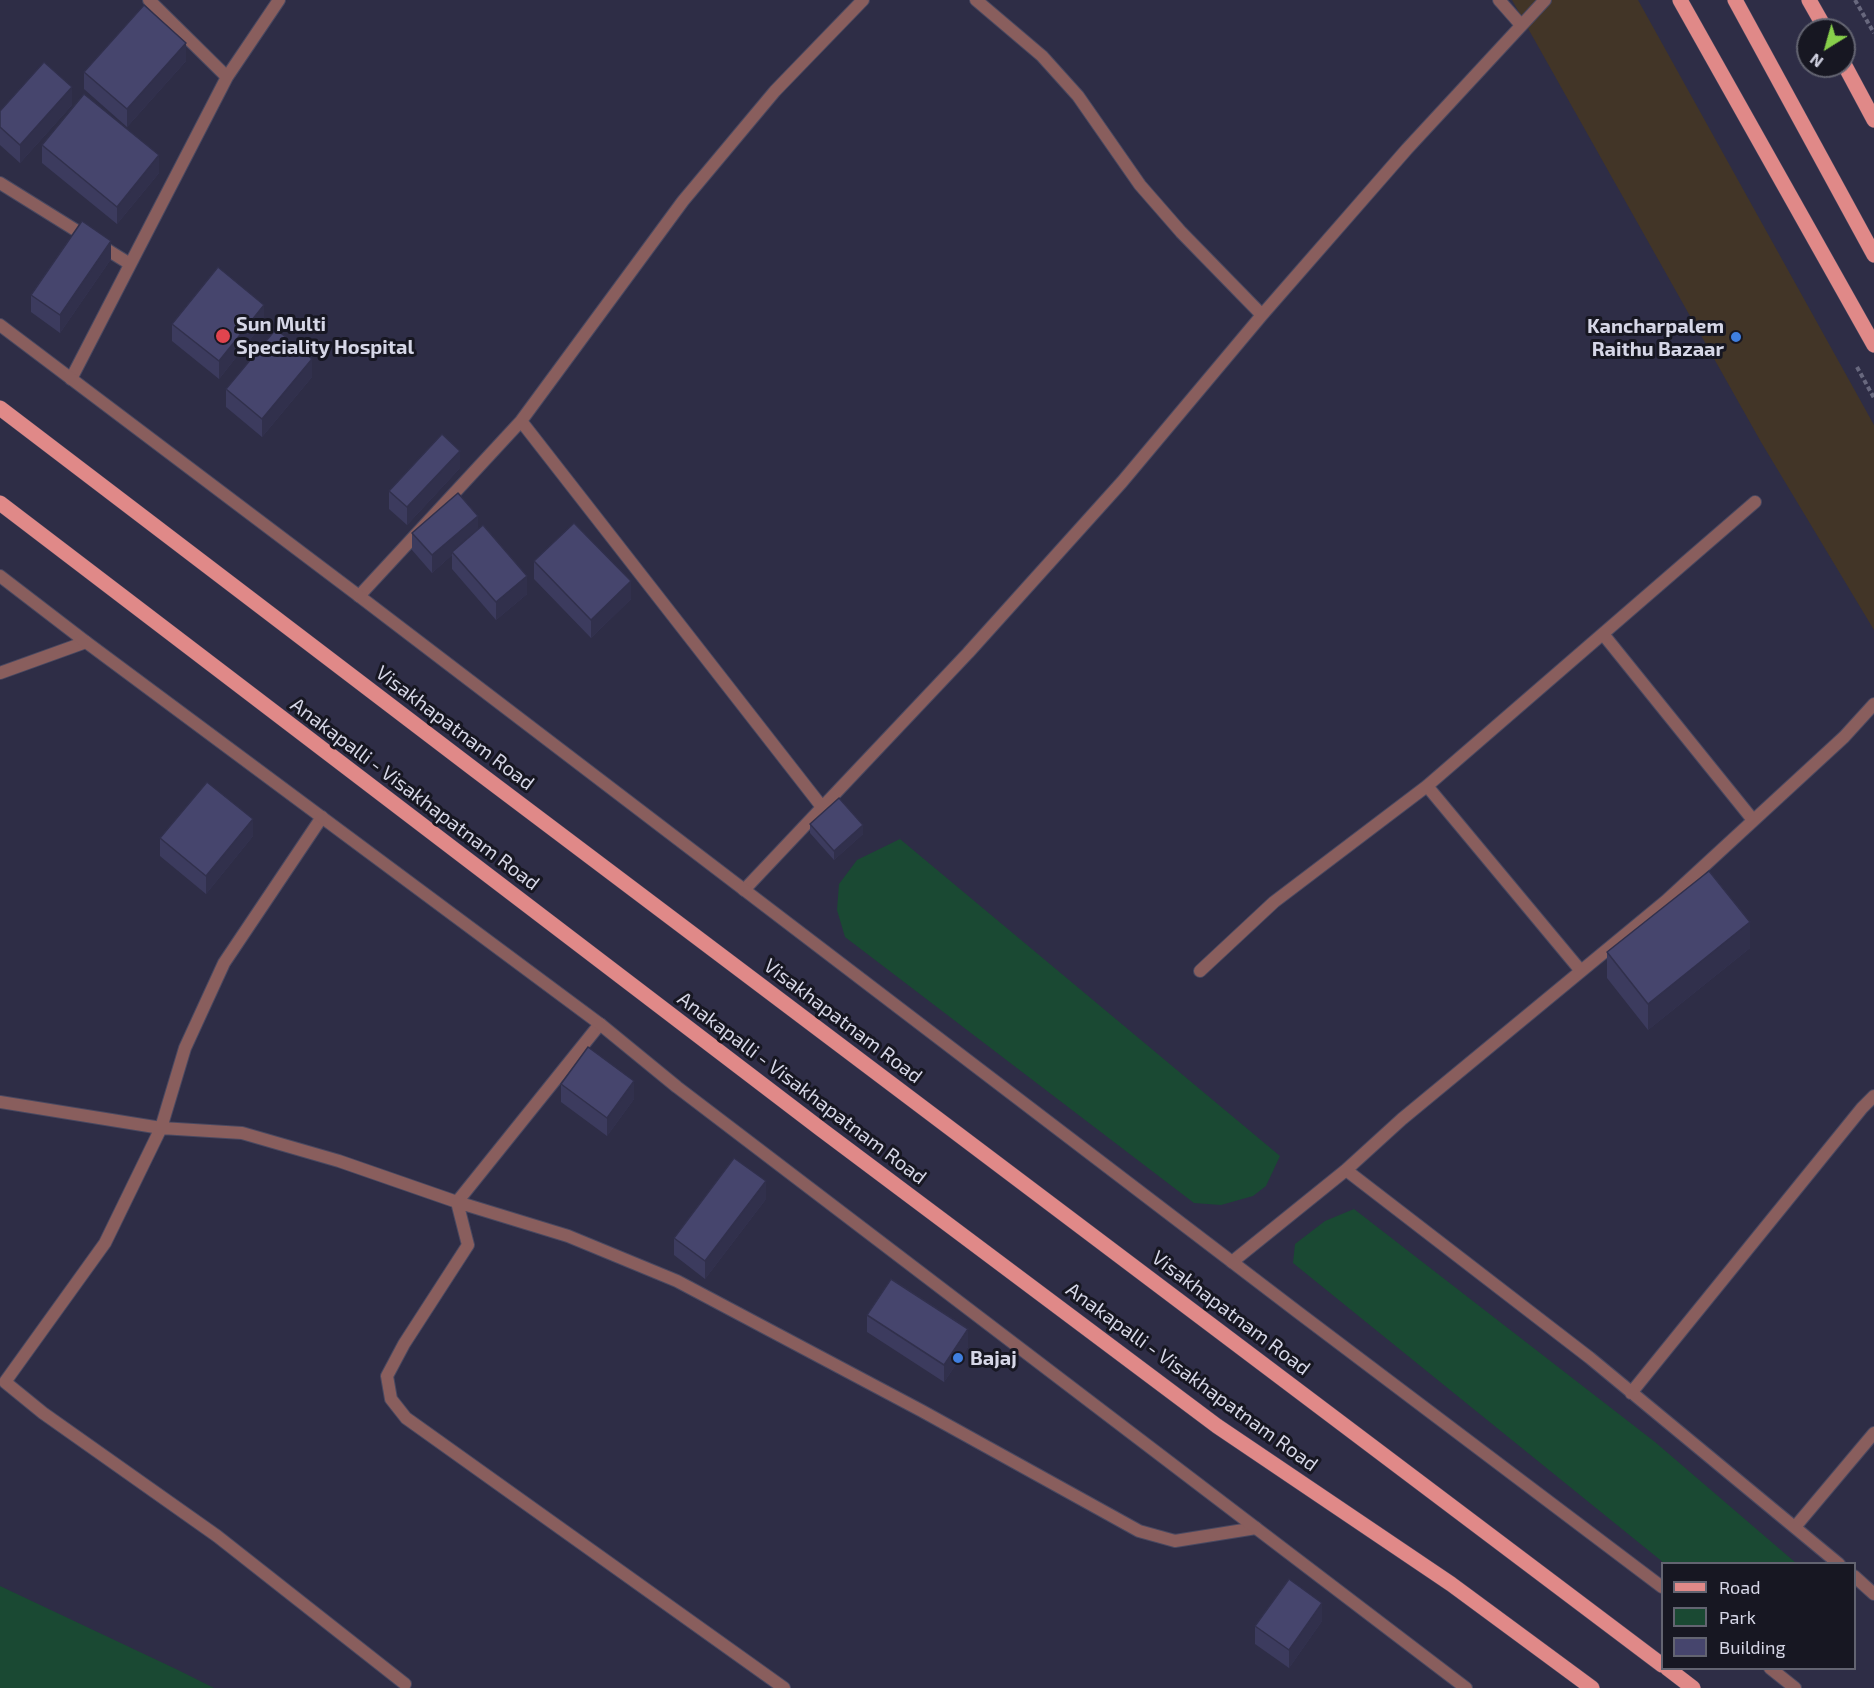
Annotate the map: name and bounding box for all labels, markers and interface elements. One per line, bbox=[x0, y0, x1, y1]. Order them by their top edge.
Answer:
north arrow bbox=[1796, 18, 1856, 78]
text: N bbox=[1806, 50, 1826, 72]
place label: Sun Multi Speciality Hospital bbox=[236, 312, 414, 359]
place label: Kancharpalem Raithu Bazaar bbox=[1587, 314, 1724, 361]
marker: Sun Multi Speciality Hospital bbox=[214, 327, 232, 345]
marker: Kancharpalem Raithu Bazaar bbox=[1729, 330, 1743, 344]
street label: Visakhapatnam Road bbox=[371, 661, 539, 795]
street label: Anakapalli - Visakhapatnam Road bbox=[286, 693, 544, 895]
street label: Visakhapatnam Road bbox=[759, 954, 927, 1088]
street label: Anakapalli - Visakhapatnam Road bbox=[673, 987, 931, 1189]
street label: Visakhapatnam Road bbox=[1147, 1246, 1315, 1380]
street label: Anakapalli - Visakhapatnam Road bbox=[1061, 1278, 1323, 1476]
place label: Bajaj bbox=[970, 1346, 1017, 1370]
marker: Bajaj bbox=[951, 1351, 965, 1365]
legend bbox=[1661, 1562, 1856, 1670]
text: Road bbox=[1719, 1576, 1760, 1598]
text: Park bbox=[1719, 1606, 1756, 1628]
text: Building bbox=[1719, 1636, 1786, 1658]

